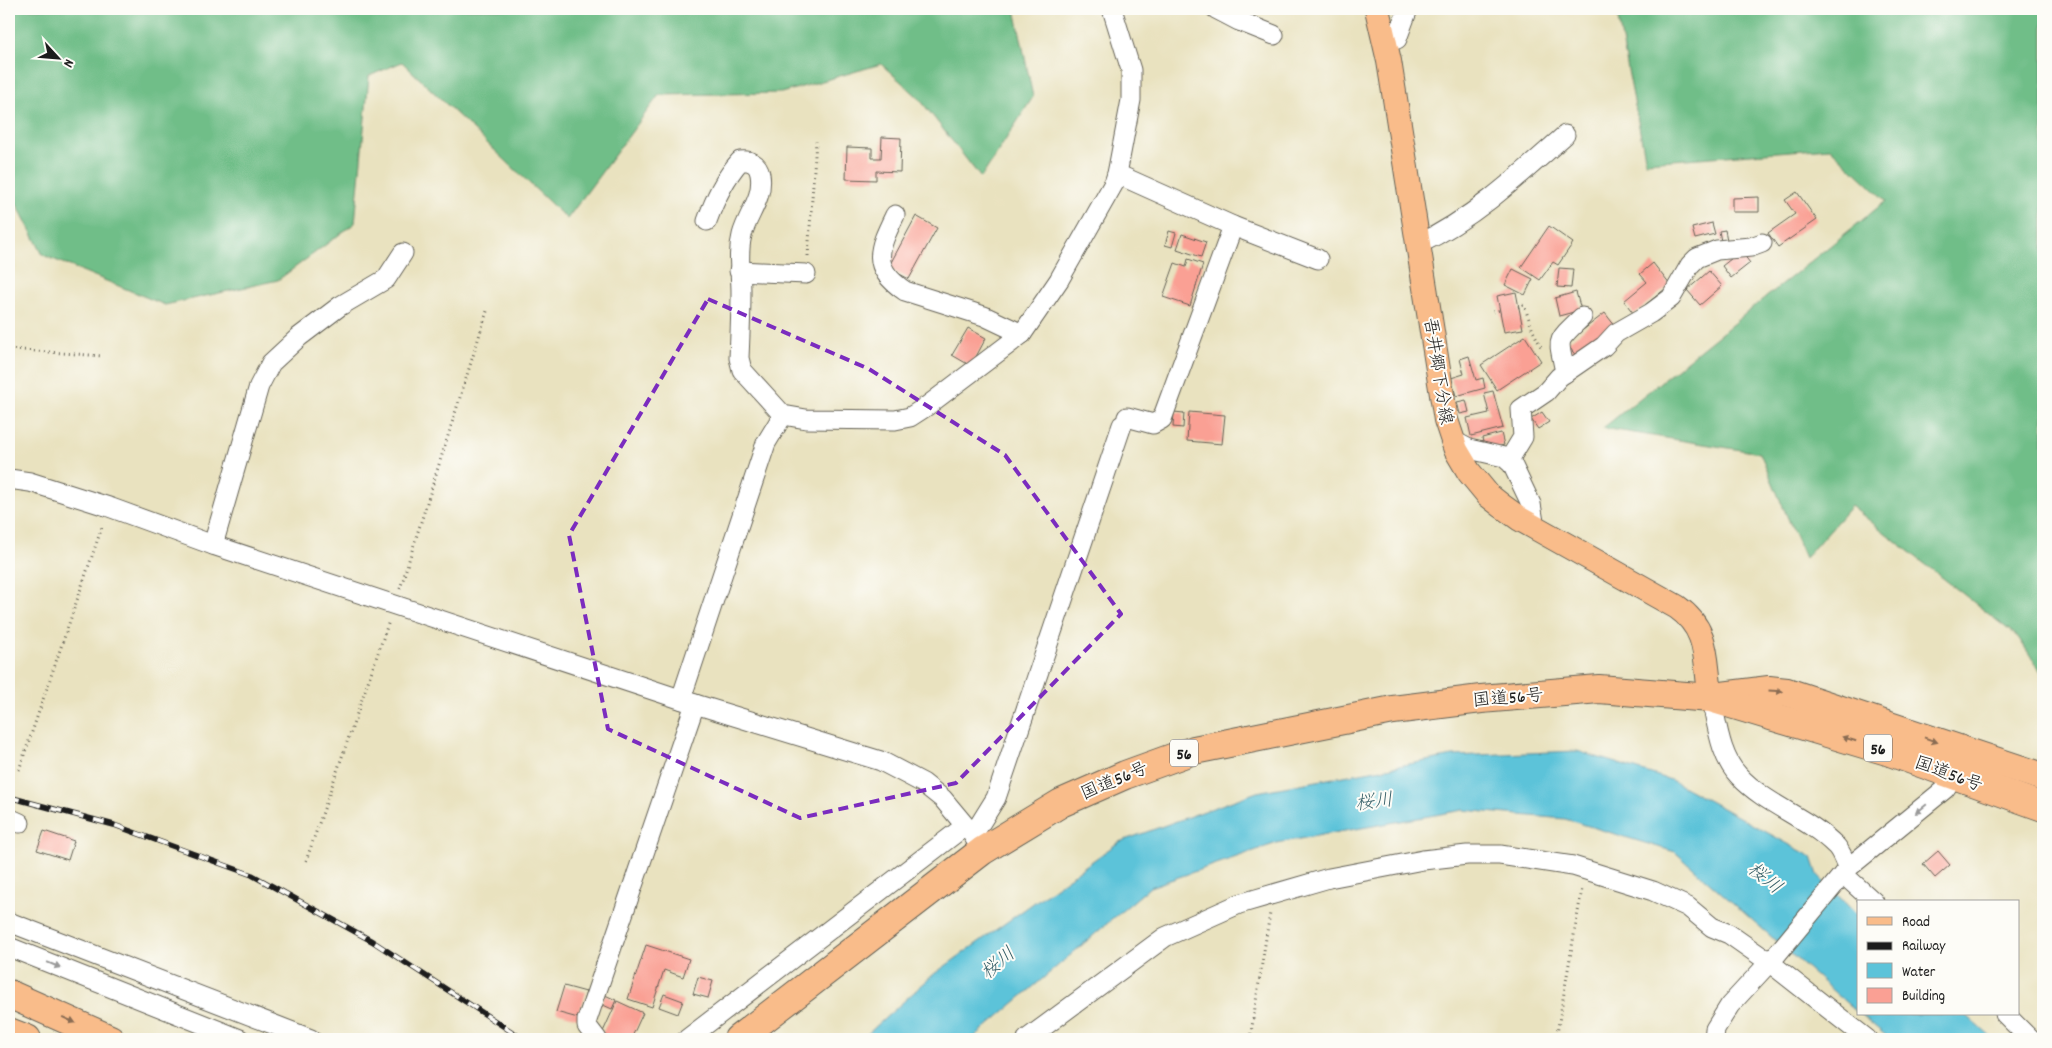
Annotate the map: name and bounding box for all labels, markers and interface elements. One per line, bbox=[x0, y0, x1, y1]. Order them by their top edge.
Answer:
north arrow bbox=[32, 32, 82, 82]
text: N bbox=[57, 55, 78, 70]
street label: 吾井郷下分線 bbox=[1416, 316, 1457, 427]
street label: 国道56号 bbox=[1472, 684, 1545, 715]
one-way arrow bbox=[1769, 687, 1785, 695]
road number: 56 bbox=[1864, 734, 1892, 761]
one-way arrow bbox=[1841, 735, 1856, 743]
one-way arrow bbox=[1924, 736, 1939, 744]
road number: 56 bbox=[1170, 740, 1198, 766]
street label: 国道56号 bbox=[1910, 751, 1986, 799]
street label: 国道56号 bbox=[1077, 757, 1153, 808]
water label: 桜川 bbox=[1354, 788, 1395, 819]
one-way arrow bbox=[1915, 803, 1928, 814]
water label: 桜川 bbox=[1741, 857, 1787, 902]
legend bbox=[1857, 900, 2020, 1016]
text: Road bbox=[1902, 912, 1930, 934]
text: Railway bbox=[1902, 936, 1946, 958]
water label: 桜川 bbox=[976, 942, 1022, 987]
one-way arrow bbox=[47, 961, 62, 969]
text: Water bbox=[1902, 962, 1936, 984]
text: Building bbox=[1902, 986, 1945, 1008]
one-way arrow bbox=[62, 1017, 76, 1025]

